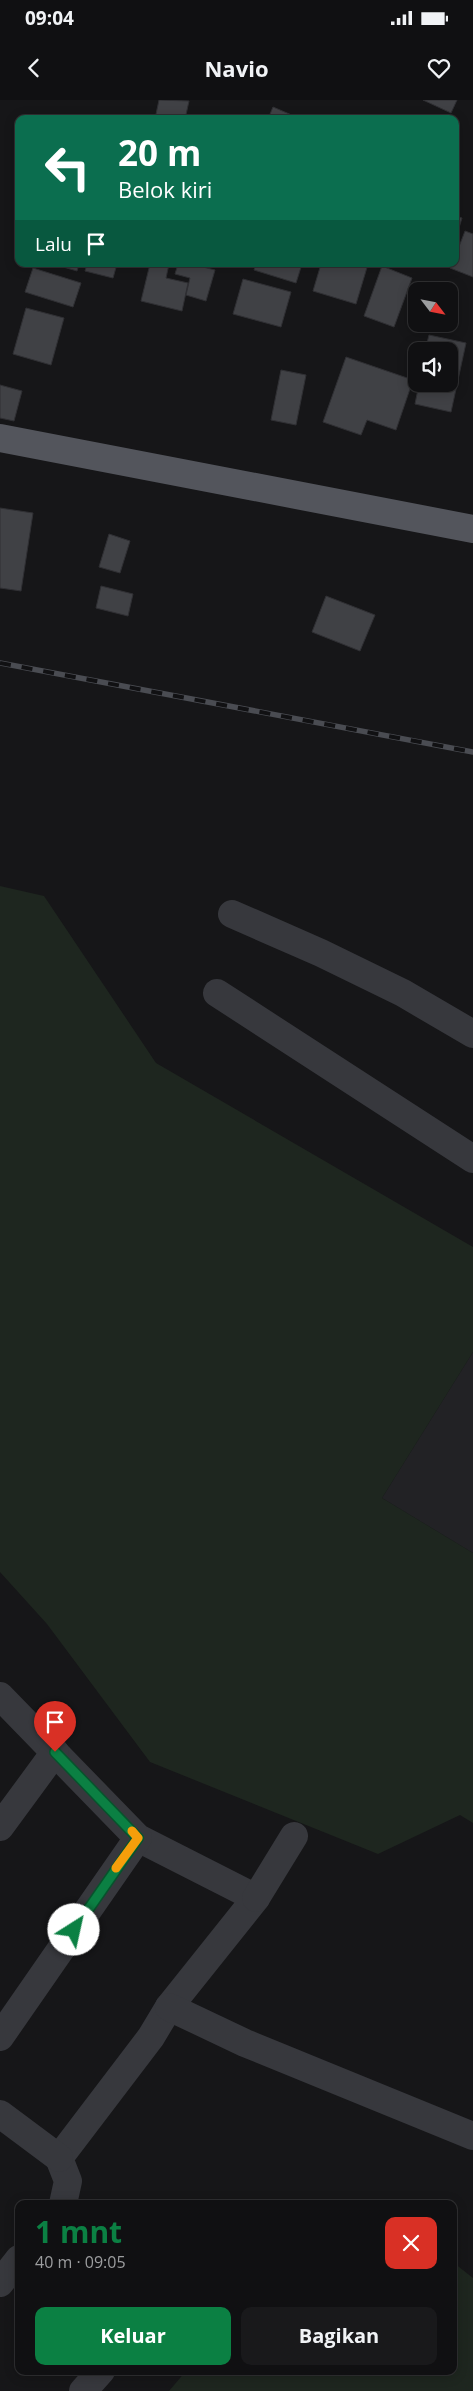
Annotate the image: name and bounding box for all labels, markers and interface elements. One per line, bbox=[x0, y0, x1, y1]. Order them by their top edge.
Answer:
text: 09:04 bbox=[25, 5, 74, 31]
text: Navio bbox=[204, 53, 269, 83]
icon: back bbox=[20, 54, 48, 82]
icon: heart bbox=[425, 54, 453, 82]
text: 20 m bbox=[118, 129, 201, 176]
icon: left bbox=[35, 135, 100, 200]
text: Belok kiri bbox=[118, 174, 212, 204]
icon: arrive bbox=[82, 230, 110, 258]
text: Lalu bbox=[35, 231, 72, 257]
north arrow bbox=[408, 282, 458, 332]
map controls bbox=[408, 282, 458, 392]
button: sound bbox=[408, 342, 458, 392]
pin bbox=[34, 1701, 76, 1752]
icon: arrive bbox=[41, 1708, 69, 1736]
position arrow bbox=[47, 1903, 99, 1955]
text: 1 mnt bbox=[35, 2211, 122, 2252]
button: close bbox=[385, 2217, 437, 2269]
text: 40 m · 09:05 bbox=[35, 2251, 126, 2273]
button: Keluar bbox=[35, 2307, 231, 2365]
button: Bagikan bbox=[241, 2307, 437, 2365]

